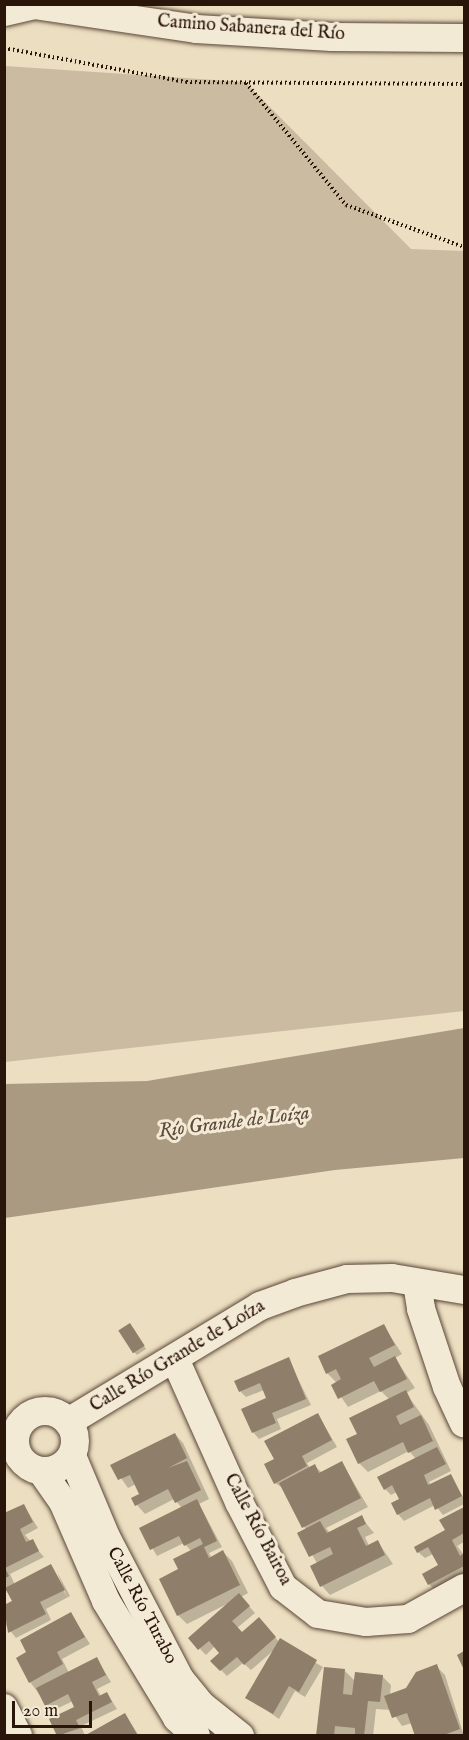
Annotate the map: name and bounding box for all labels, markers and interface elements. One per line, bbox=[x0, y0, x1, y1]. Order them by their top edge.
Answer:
street label: Camino Sabanera del Río bbox=[157, 12, 345, 46]
water label: Río Grande de Loíza bbox=[157, 1101, 311, 1143]
street label: Calle Río Grande de Loíza bbox=[87, 1296, 269, 1418]
street label: Calle Río Bairoa bbox=[219, 1471, 295, 1589]
street label: Calle Río Turabo bbox=[101, 1544, 181, 1668]
scale bar bbox=[15, 1689, 94, 1727]
text: 20 m bbox=[23, 1700, 58, 1723]

